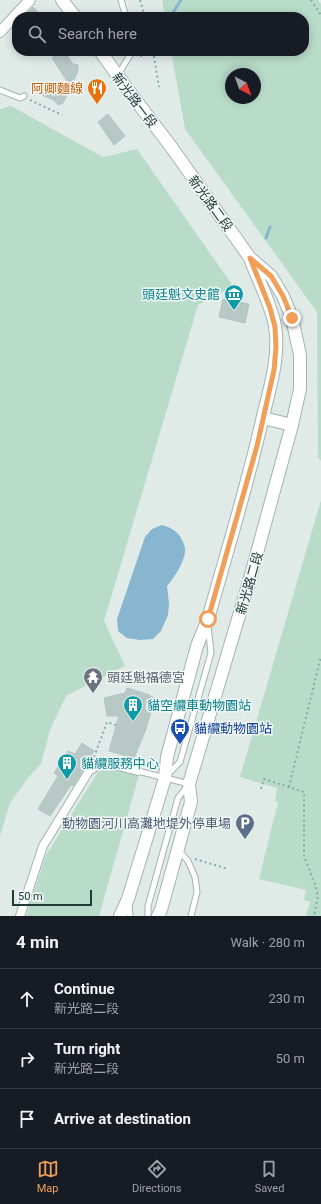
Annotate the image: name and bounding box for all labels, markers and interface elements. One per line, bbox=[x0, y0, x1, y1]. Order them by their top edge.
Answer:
search box bbox=[12, 12, 309, 56]
icon: search bbox=[26, 23, 48, 45]
text: Search here bbox=[58, 25, 137, 43]
north arrow bbox=[225, 68, 261, 104]
street label: 新光路一段 bbox=[109, 70, 160, 131]
restaurant icon: 阿卿麵線 bbox=[86, 77, 108, 105]
place label: 阿卿麵線 bbox=[31, 81, 83, 96]
street label: 新光路二段 bbox=[185, 173, 236, 234]
museum icon: 頭廷魁文史館 bbox=[223, 283, 245, 311]
place label: 頭廷魁文史館 bbox=[142, 287, 220, 302]
route end bbox=[283, 309, 301, 327]
street label: 新光路二段 bbox=[233, 550, 266, 616]
route start bbox=[199, 610, 217, 628]
temple icon: 頭廷魁福德宮 bbox=[82, 666, 104, 694]
place label: 頭廷魁福德宮 bbox=[107, 670, 185, 685]
building icon: 貓空纜車動物園站 bbox=[122, 694, 144, 722]
place label: 貓空纜車動物園站 bbox=[147, 698, 251, 713]
bus stop icon: 貓纜動物園站 bbox=[169, 717, 191, 745]
place label: 貓纜動物園站 bbox=[194, 721, 272, 736]
building icon: 貓纜服務中心 bbox=[56, 752, 78, 780]
place label: 貓纜服務中心 bbox=[81, 756, 159, 771]
parking icon: 動物園河川高灘地堤外停車場 bbox=[234, 812, 256, 840]
place label: 動物園河川高灘地堤外停車場 bbox=[62, 816, 231, 831]
scale bar bbox=[12, 888, 92, 907]
text: 50 m bbox=[18, 890, 43, 903]
text: 4 min bbox=[16, 932, 59, 952]
text: Walk · 280 m bbox=[230, 935, 305, 950]
text: Continue bbox=[54, 980, 115, 998]
icon: ahead bbox=[16, 988, 38, 1010]
text: 230 m bbox=[268, 991, 305, 1006]
text: 新光路二段 bbox=[54, 1001, 119, 1016]
text: Turn right bbox=[54, 1040, 120, 1058]
icon: right bbox=[16, 1048, 38, 1070]
text: 50 m bbox=[276, 1051, 305, 1066]
text: 新光路二段 bbox=[54, 1061, 119, 1076]
icon: arrive bbox=[16, 1108, 38, 1130]
text: Arrive at destination bbox=[54, 1110, 191, 1128]
tab: Map bbox=[37, 1158, 59, 1195]
tab: Directions bbox=[132, 1158, 181, 1195]
tab: Saved bbox=[255, 1158, 284, 1195]

